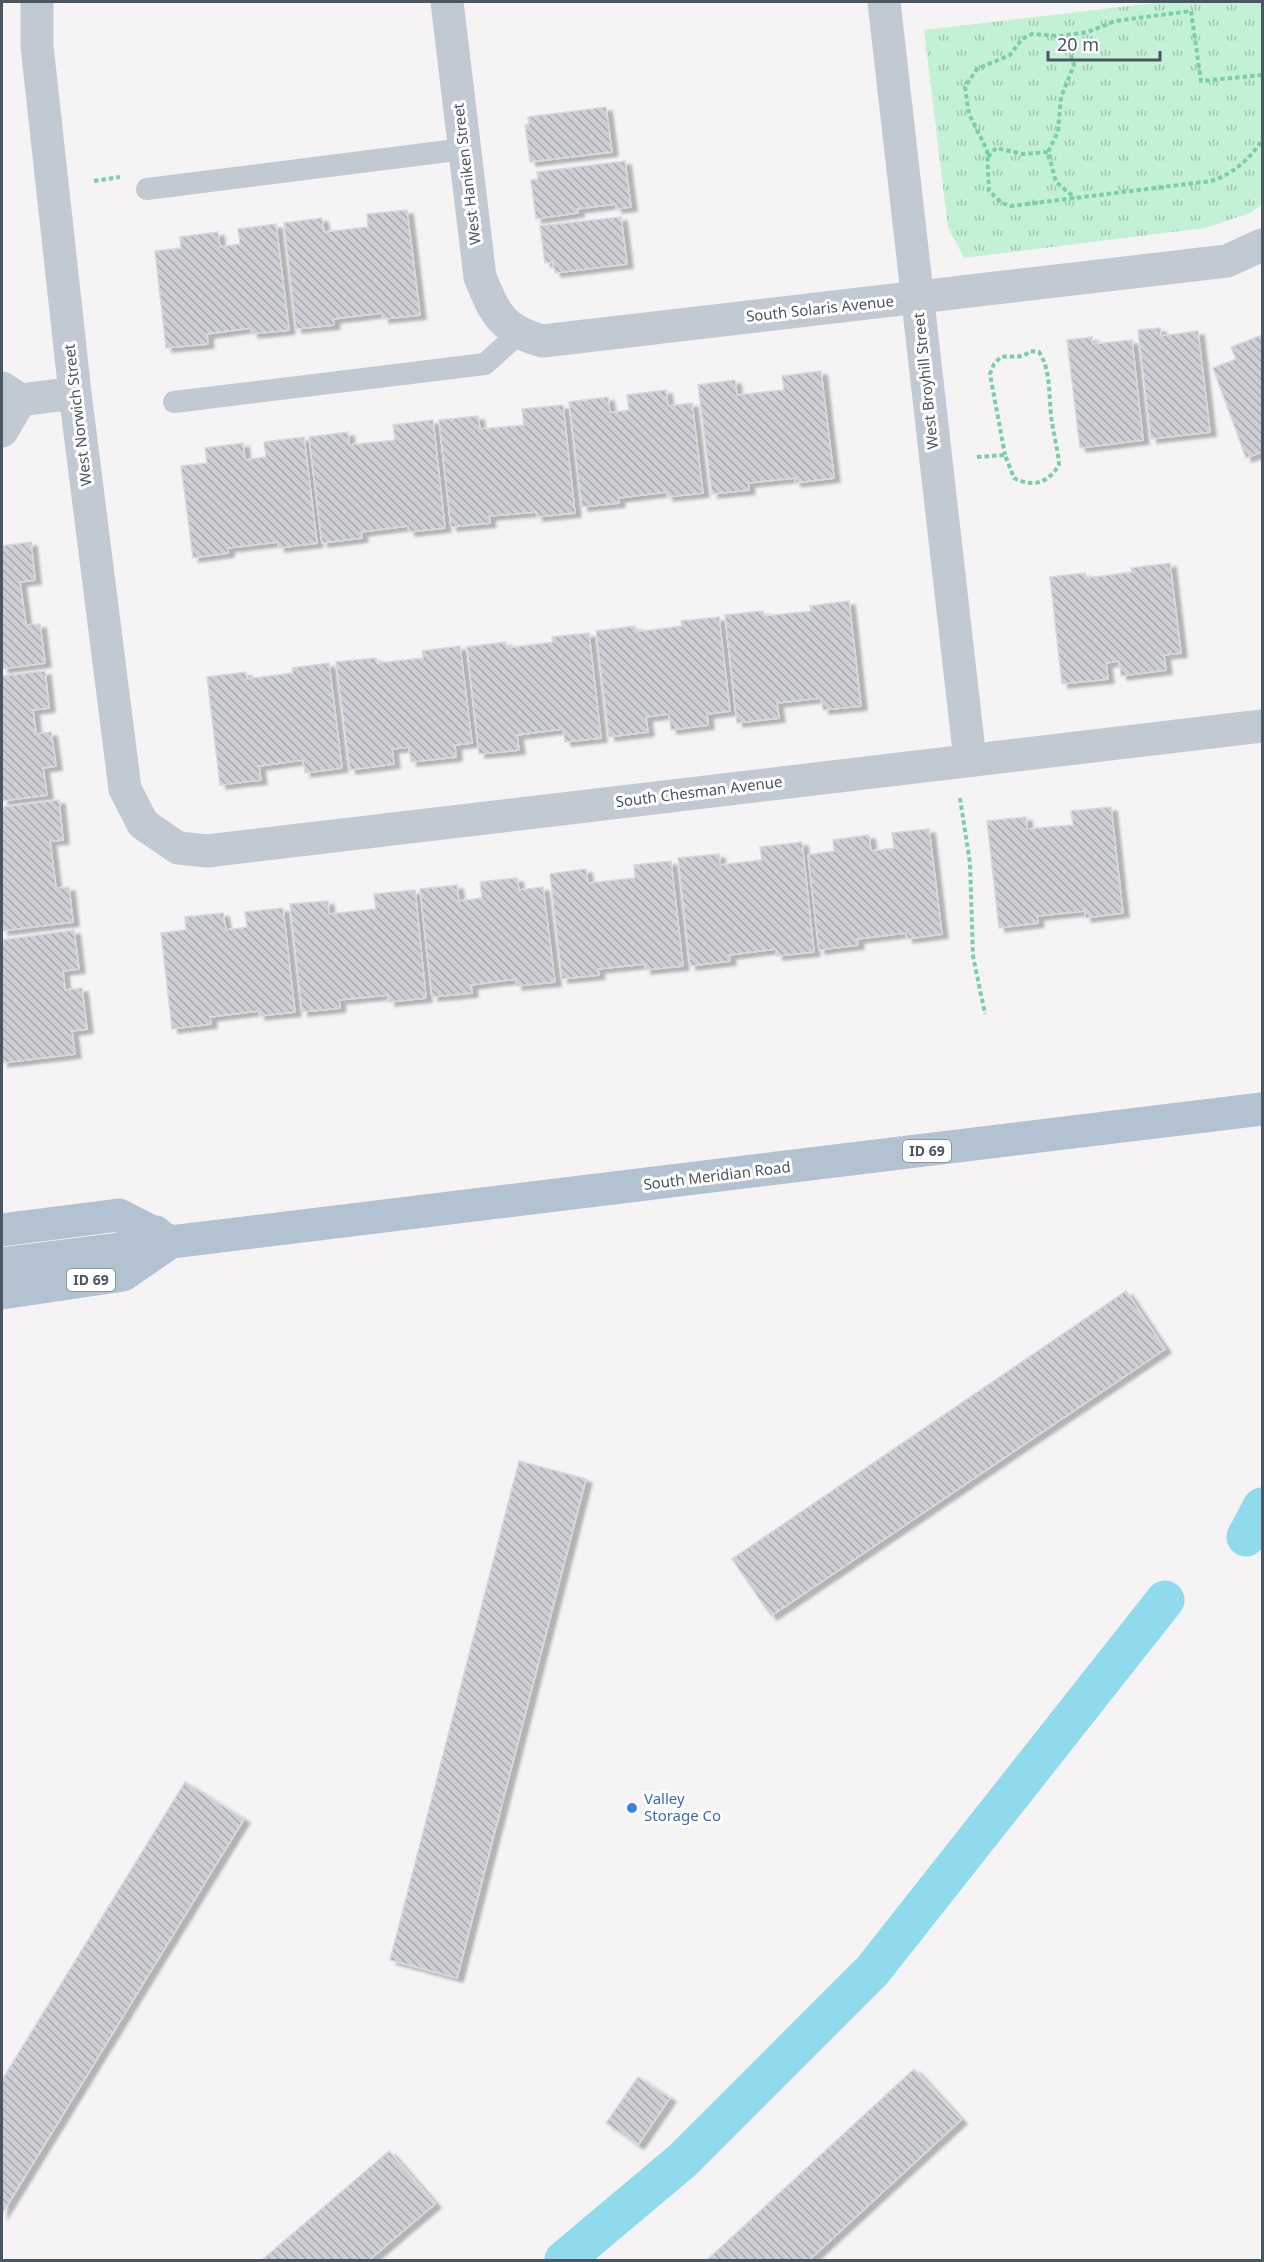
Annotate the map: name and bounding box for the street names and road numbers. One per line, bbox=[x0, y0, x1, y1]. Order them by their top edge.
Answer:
street label: West Haniken Street bbox=[447, 101, 485, 246]
street label: South Solaris Avenue bbox=[745, 290, 895, 326]
street label: West Broyhill Street bbox=[908, 311, 942, 450]
street label: West Norwich Street bbox=[58, 342, 96, 487]
street label: South Chesman Avenue bbox=[614, 771, 783, 811]
road number: ID 69 bbox=[903, 1140, 951, 1162]
street label: South Meridian Road bbox=[642, 1156, 792, 1194]
road number: ID 69 bbox=[67, 1269, 115, 1291]

